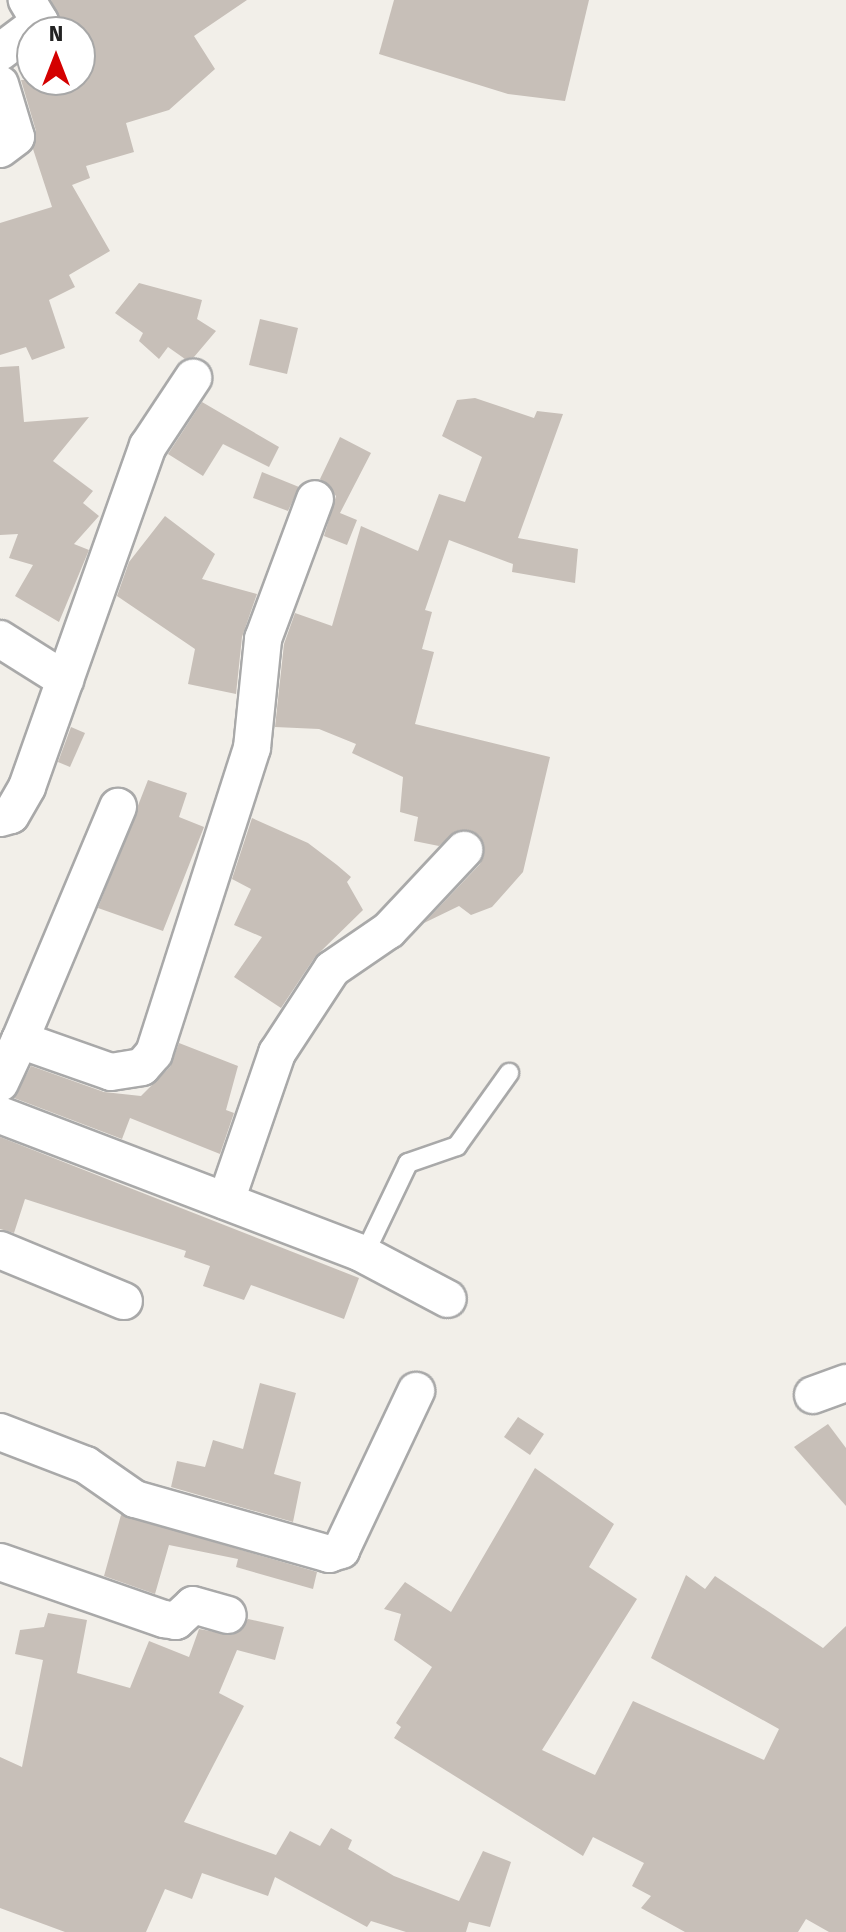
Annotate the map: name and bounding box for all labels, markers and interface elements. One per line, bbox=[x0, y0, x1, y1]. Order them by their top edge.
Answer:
north arrow bbox=[16, 16, 96, 96]
text: N bbox=[49, 20, 63, 47]

